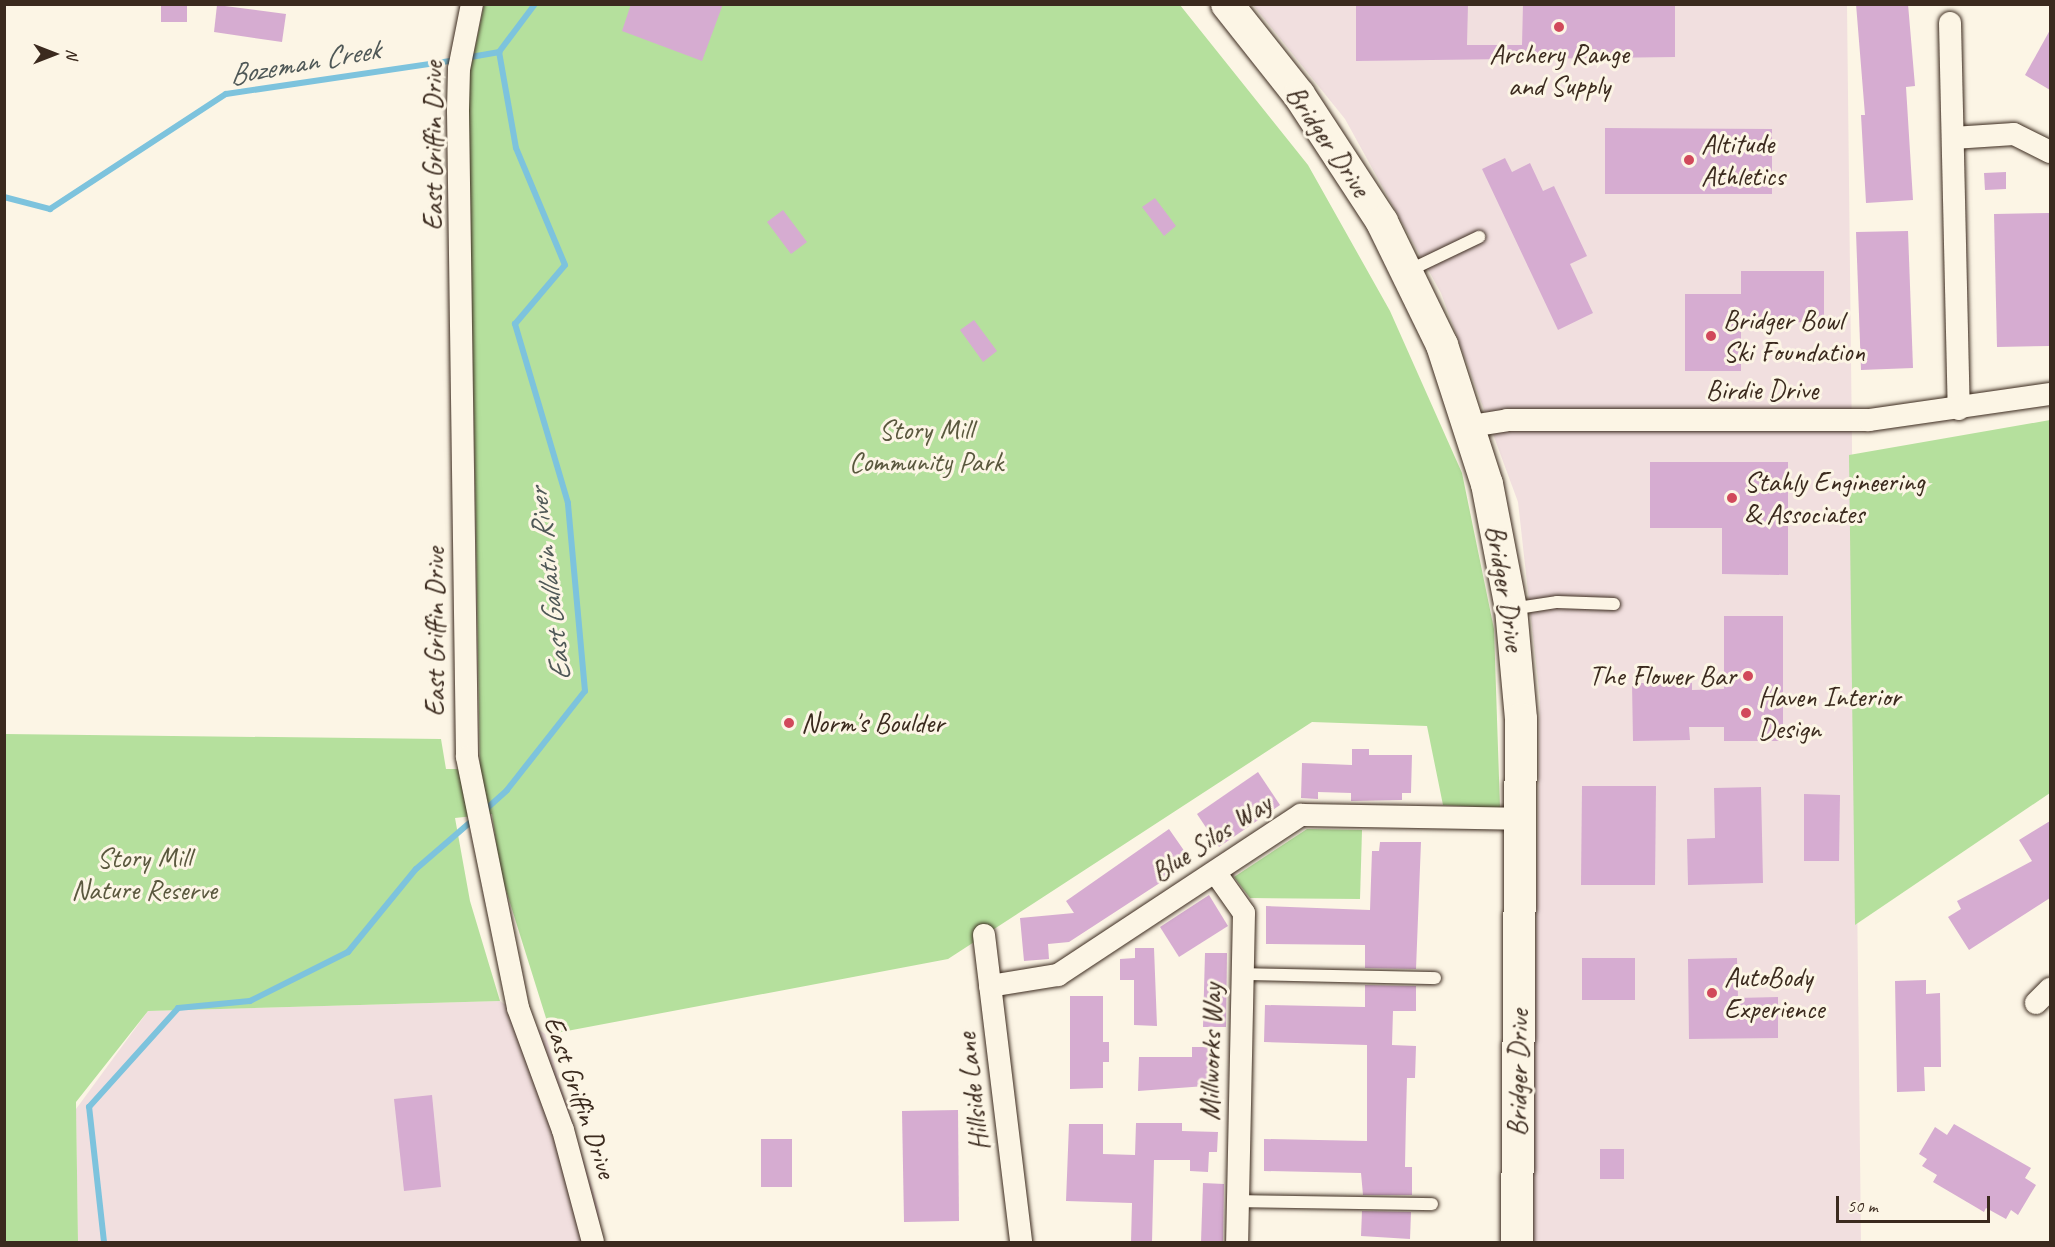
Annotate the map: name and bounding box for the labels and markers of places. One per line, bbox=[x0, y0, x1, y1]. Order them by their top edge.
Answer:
marker: Archery Range and Supply bbox=[1552, 20, 1566, 34]
place label: Archery Range and Supply bbox=[1489, 37, 1629, 103]
place label: Altitude Athletics bbox=[1701, 127, 1785, 193]
marker: Altitude Athletics bbox=[1682, 153, 1696, 167]
place label: Bridger Bowl Ski Foundation bbox=[1723, 303, 1864, 369]
marker: Bridger Bowl Ski Foundation bbox=[1704, 329, 1718, 343]
place label: Stahly Engineering & Associates bbox=[1744, 465, 1925, 531]
marker: Stahly Engineering & Associates bbox=[1725, 491, 1739, 505]
place label: The Flower Bar bbox=[1589, 659, 1736, 693]
marker: The Flower Bar bbox=[1741, 669, 1755, 683]
place label: Haven Interior Design bbox=[1758, 680, 1900, 746]
place label: Norm's Boulder bbox=[801, 706, 944, 740]
marker: Haven Interior Design bbox=[1739, 706, 1753, 720]
marker: Norm's Boulder bbox=[782, 716, 796, 730]
place label: AutoBody Experience bbox=[1724, 960, 1824, 1026]
marker: AutoBody Experience bbox=[1705, 986, 1719, 1000]

